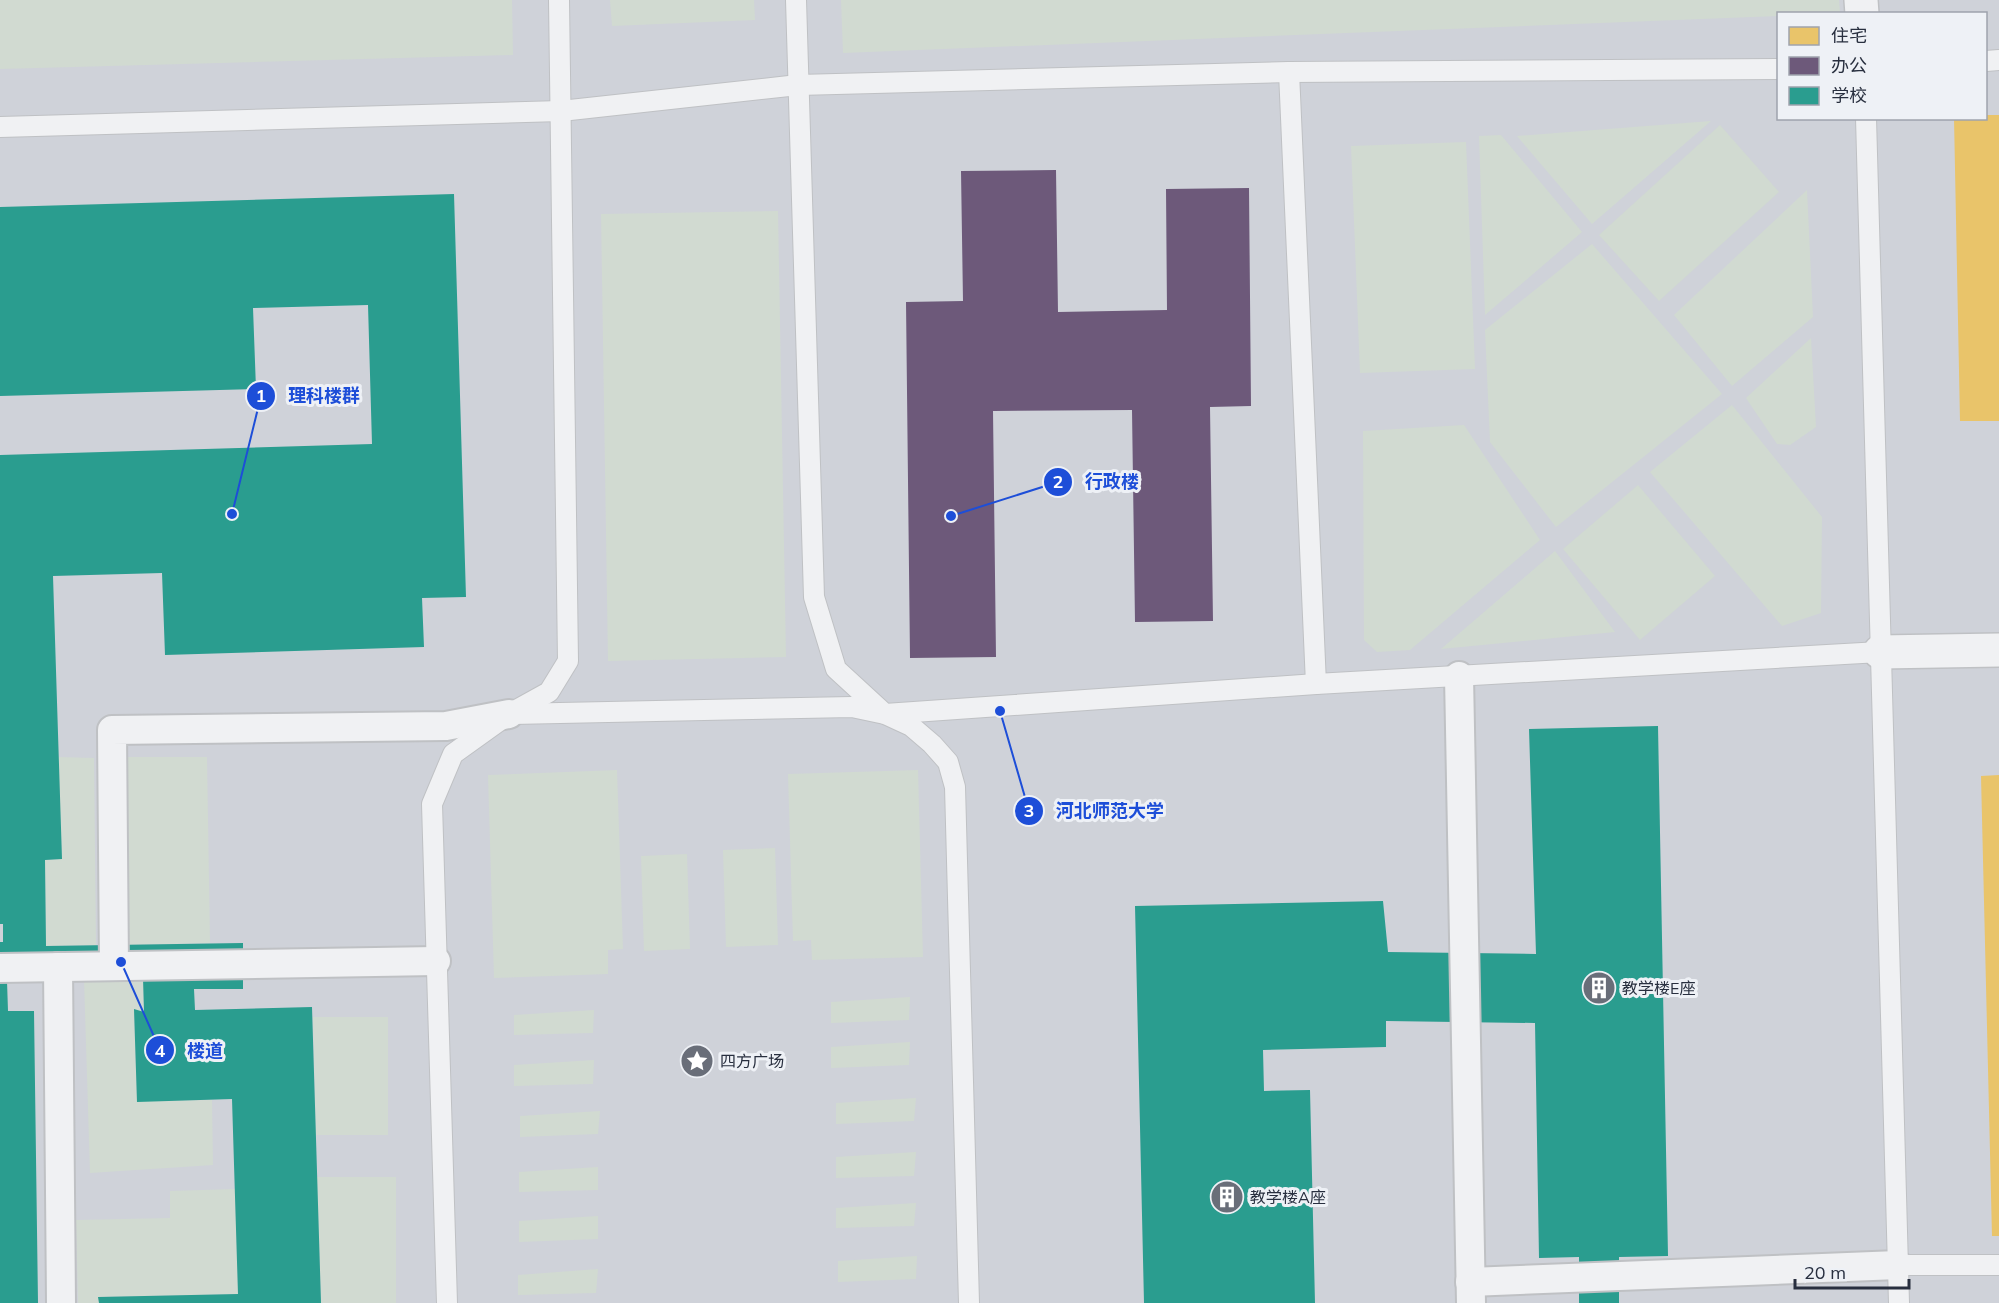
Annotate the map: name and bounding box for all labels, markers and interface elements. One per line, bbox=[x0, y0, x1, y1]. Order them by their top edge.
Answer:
legend bbox=[1777, 12, 1987, 120]
text: 住宅 bbox=[1831, 24, 1867, 47]
text: 办公 bbox=[1831, 54, 1867, 77]
text: 学校 bbox=[1831, 84, 1867, 107]
callout: 理科楼群 bbox=[246, 378, 372, 414]
text: 1 bbox=[256, 384, 266, 407]
text: 理科楼群 bbox=[288, 384, 360, 407]
callout: 行政楼 bbox=[1043, 464, 1151, 500]
text: 2 bbox=[1053, 470, 1063, 493]
text: 行政楼 bbox=[1085, 470, 1139, 493]
callout: 河北师范大学 bbox=[1014, 793, 1176, 829]
text: 3 bbox=[1024, 799, 1034, 822]
text: 河北师范大学 bbox=[1056, 799, 1164, 822]
building icon: 教学楼E座 bbox=[1581, 970, 1617, 1006]
place label: 教学楼E座 bbox=[1622, 978, 1695, 998]
callout: 楼道 bbox=[145, 1032, 235, 1068]
text: 4 bbox=[155, 1039, 166, 1062]
text: 楼道 bbox=[187, 1039, 223, 1062]
place icon: 四方广场 bbox=[679, 1043, 715, 1079]
place label: 四方广场 bbox=[720, 1051, 784, 1071]
building icon: 教学楼A座 bbox=[1209, 1179, 1245, 1215]
place label: 教学楼A座 bbox=[1250, 1187, 1326, 1207]
scale bar bbox=[1795, 1252, 1909, 1290]
text: 20 m bbox=[1804, 1261, 1846, 1284]

